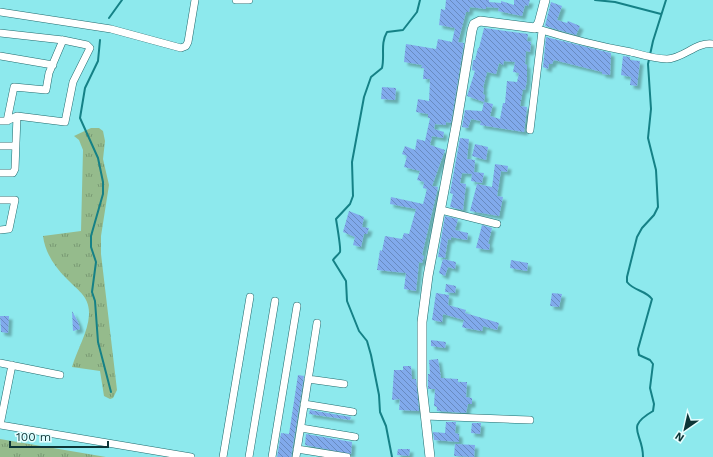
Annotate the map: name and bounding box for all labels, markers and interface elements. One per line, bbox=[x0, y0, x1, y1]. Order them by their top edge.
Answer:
north arrow bbox=[665, 409, 705, 449]
scale bar bbox=[10, 423, 108, 449]
text: N bbox=[673, 429, 687, 445]
text: 100 m bbox=[16, 430, 51, 444]

